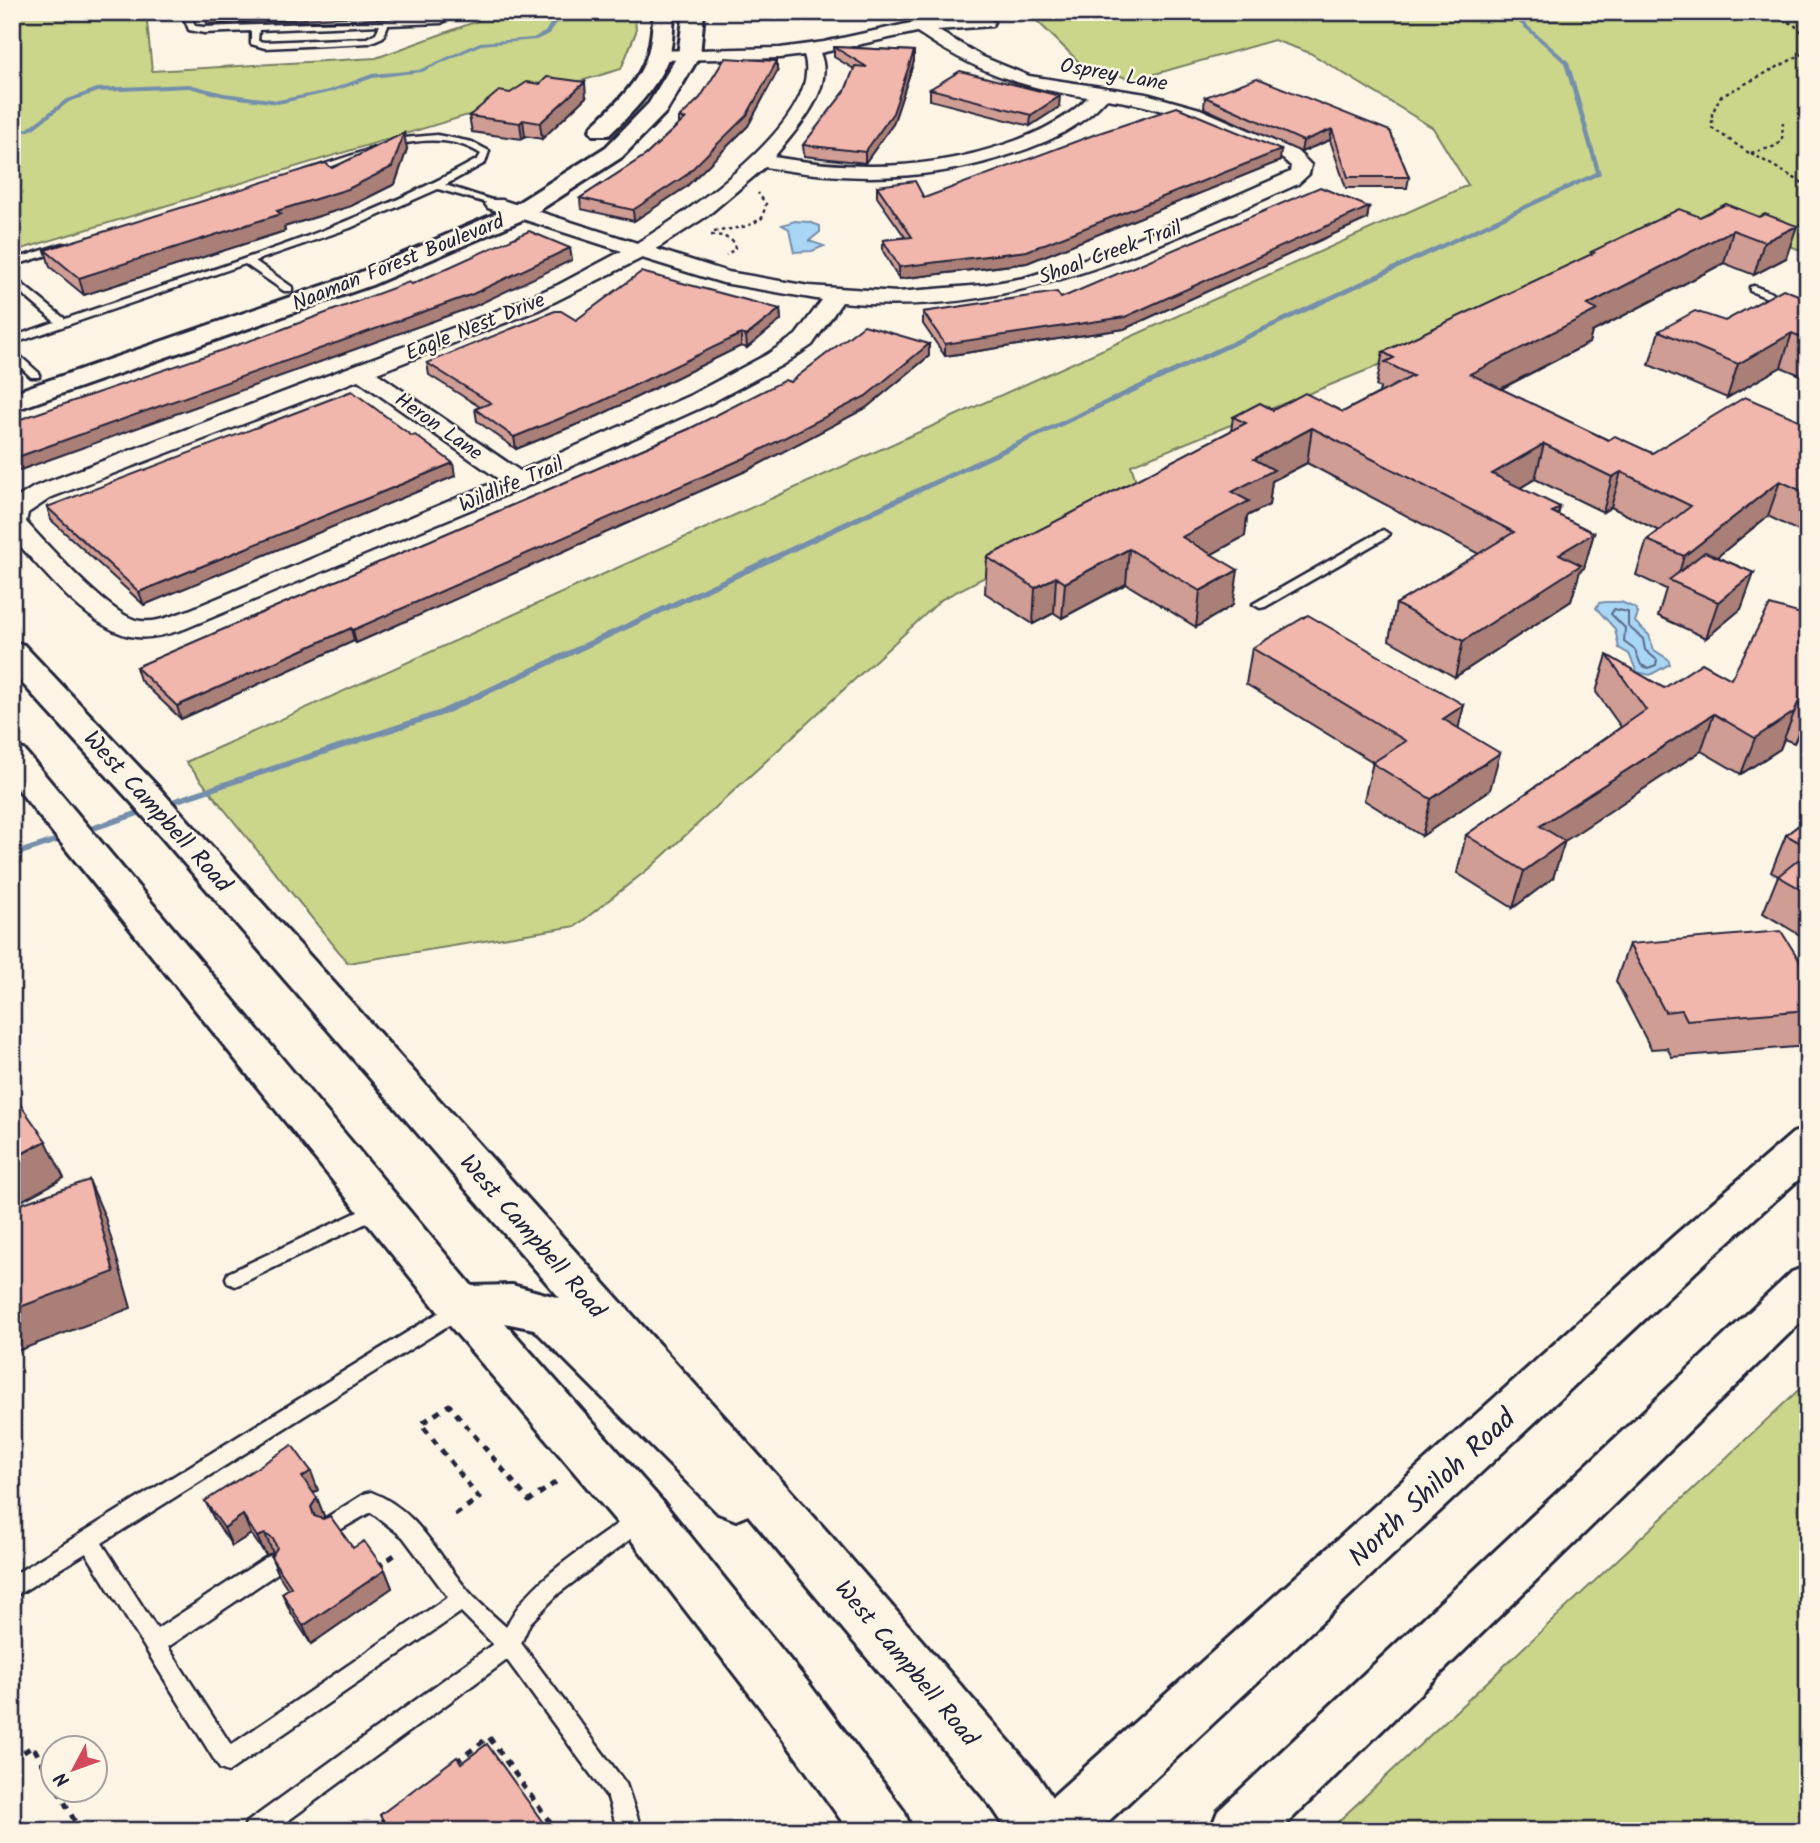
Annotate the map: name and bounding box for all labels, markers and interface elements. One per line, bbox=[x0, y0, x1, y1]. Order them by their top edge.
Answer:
street label: Osprey Lane bbox=[1057, 50, 1171, 101]
street label: Naaman Forest Boulevard bbox=[288, 206, 510, 321]
street label: Shoal Creek Trail bbox=[1034, 212, 1187, 295]
street label: Eagle Nest Drive bbox=[401, 284, 551, 370]
street label: Heron Lane bbox=[387, 385, 490, 470]
street label: Wildlife Trail bbox=[454, 448, 569, 522]
street label: West Campbell Road bbox=[73, 722, 242, 903]
street label: West Campbell Road bbox=[449, 1146, 615, 1329]
street label: North Shiloh Road bbox=[1338, 1398, 1528, 1579]
street label: West Campbell Road bbox=[824, 1572, 988, 1757]
north arrow bbox=[38, 1734, 108, 1804]
text: N bbox=[47, 1764, 78, 1793]

